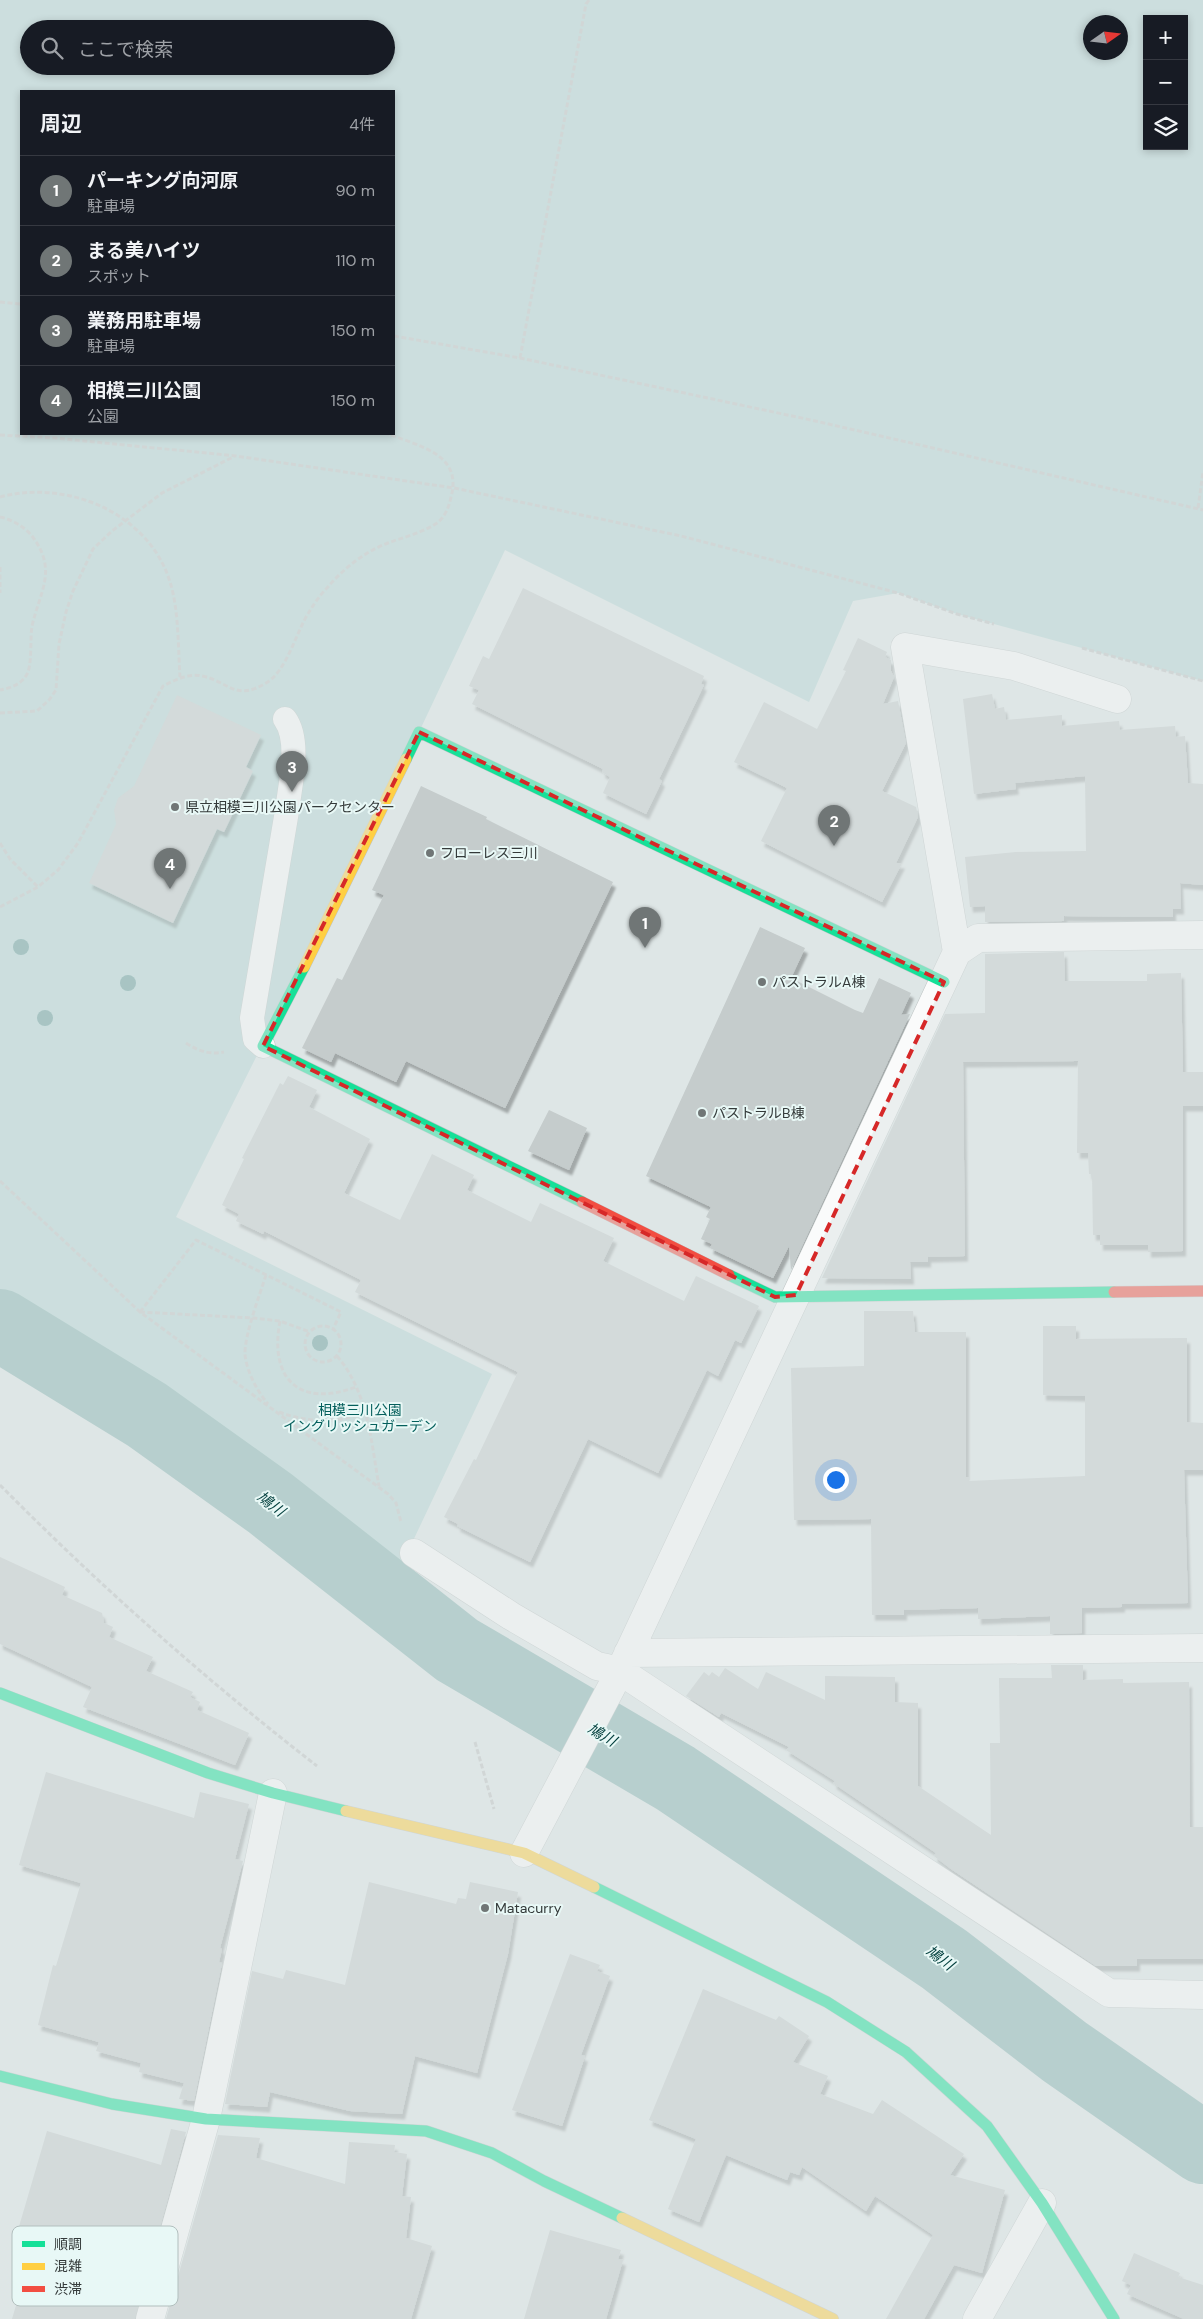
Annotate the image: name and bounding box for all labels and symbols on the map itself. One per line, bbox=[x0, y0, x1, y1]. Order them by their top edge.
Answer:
north arrow bbox=[1083, 15, 1128, 60]
pin: 3 bbox=[276, 751, 308, 792]
place label: 県立相模三川公園パークセンター bbox=[185, 798, 395, 816]
marker: 県立相模三川公園パークセンター bbox=[169, 801, 181, 813]
pin: 2 bbox=[818, 805, 850, 846]
place label: フローレス三川 bbox=[440, 844, 538, 862]
marker: フローレス三川 bbox=[424, 847, 436, 859]
pin: 4 bbox=[154, 848, 186, 889]
pin: 1 bbox=[629, 907, 661, 948]
place label: パストラルA棟 bbox=[772, 973, 865, 991]
marker: パストラルA棟 bbox=[756, 976, 768, 988]
place label: パストラルB棟 bbox=[712, 1104, 804, 1122]
marker: パストラルB棟 bbox=[696, 1107, 708, 1119]
park label: 相模三川公園 イングリッシュガーデン bbox=[283, 1401, 437, 1435]
your location bbox=[823, 1467, 849, 1493]
water label: 鳩川 bbox=[253, 1487, 291, 1522]
water label: 鳩川 bbox=[584, 1719, 622, 1752]
place label: Matacurry bbox=[495, 1899, 562, 1917]
marker: Matacurry bbox=[479, 1902, 491, 1914]
water label: 鳩川 bbox=[922, 1941, 960, 1976]
legend bbox=[12, 2226, 178, 2306]
text: 順調 bbox=[54, 2235, 82, 2253]
text: 混雑 bbox=[54, 2257, 82, 2275]
text: 渋滞 bbox=[54, 2280, 82, 2298]

